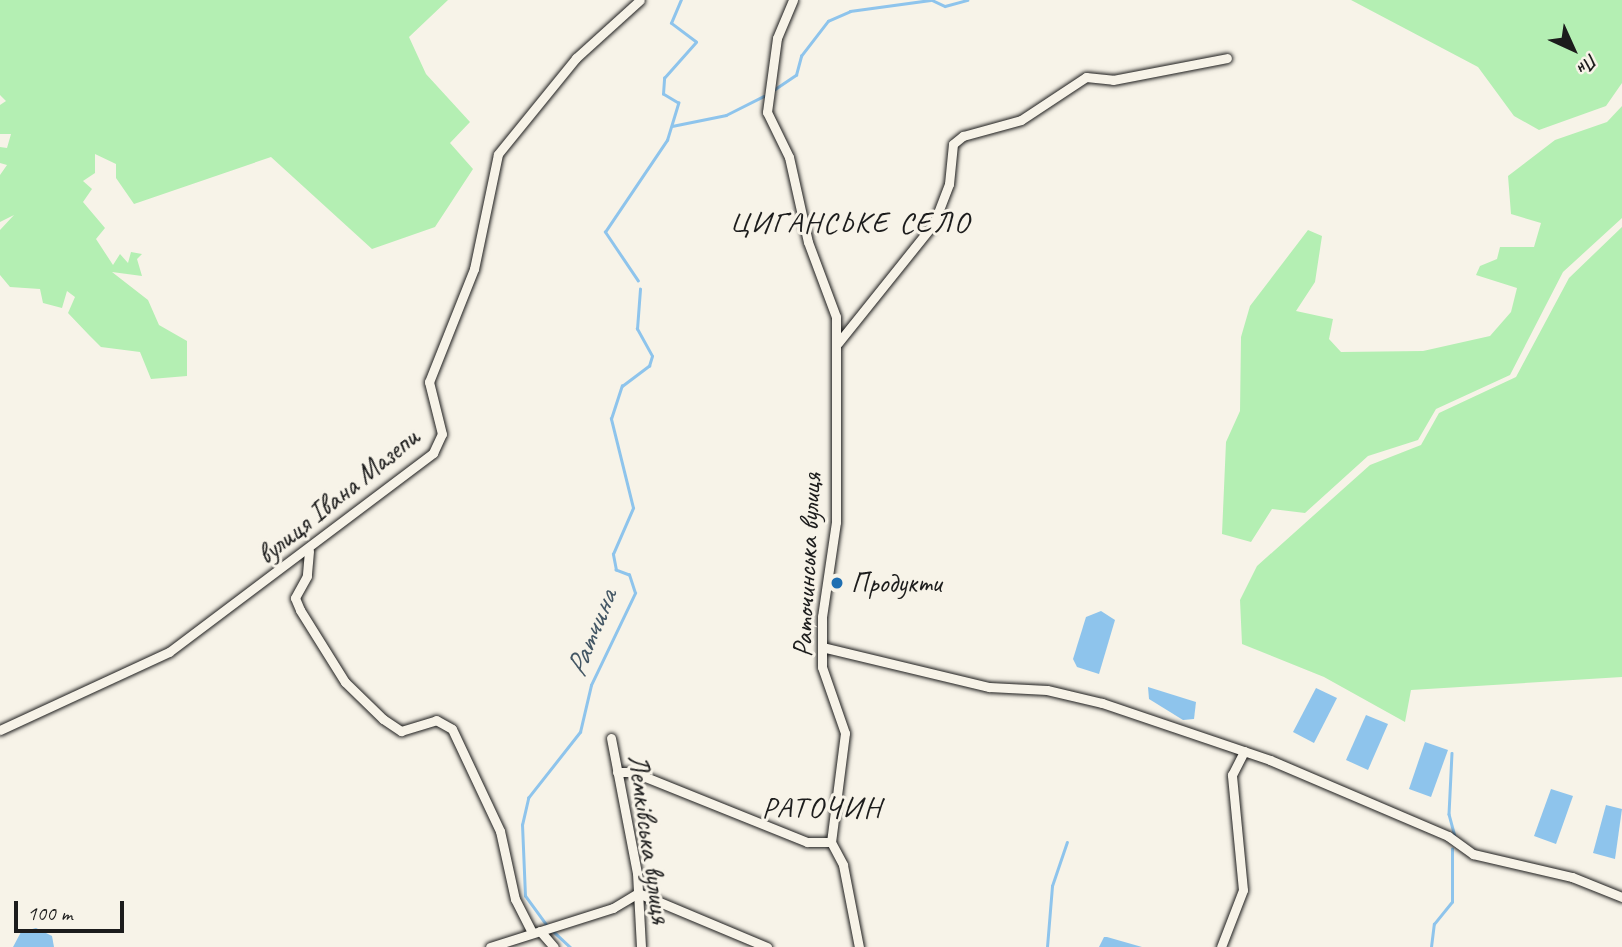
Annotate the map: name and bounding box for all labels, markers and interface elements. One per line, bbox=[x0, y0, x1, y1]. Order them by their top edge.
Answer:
north arrow bbox=[1538, 14, 1608, 84]
text: Пн bbox=[1572, 48, 1603, 79]
district label: ЦИГАНСЬКЕ СЕЛО bbox=[731, 204, 969, 240]
street label: вулиця Івана Мазепи bbox=[251, 421, 425, 571]
street label: Раточинська вулиця bbox=[785, 471, 829, 659]
place label: Продукти bbox=[851, 566, 941, 600]
marker: Продукти bbox=[829, 575, 845, 591]
water label: Ратчина bbox=[557, 585, 625, 681]
street label: Лемківська вулиця bbox=[620, 752, 678, 926]
district label: РАТОЧИН bbox=[762, 789, 882, 825]
scale bar bbox=[18, 888, 128, 932]
text: 100 m bbox=[27, 900, 72, 926]

